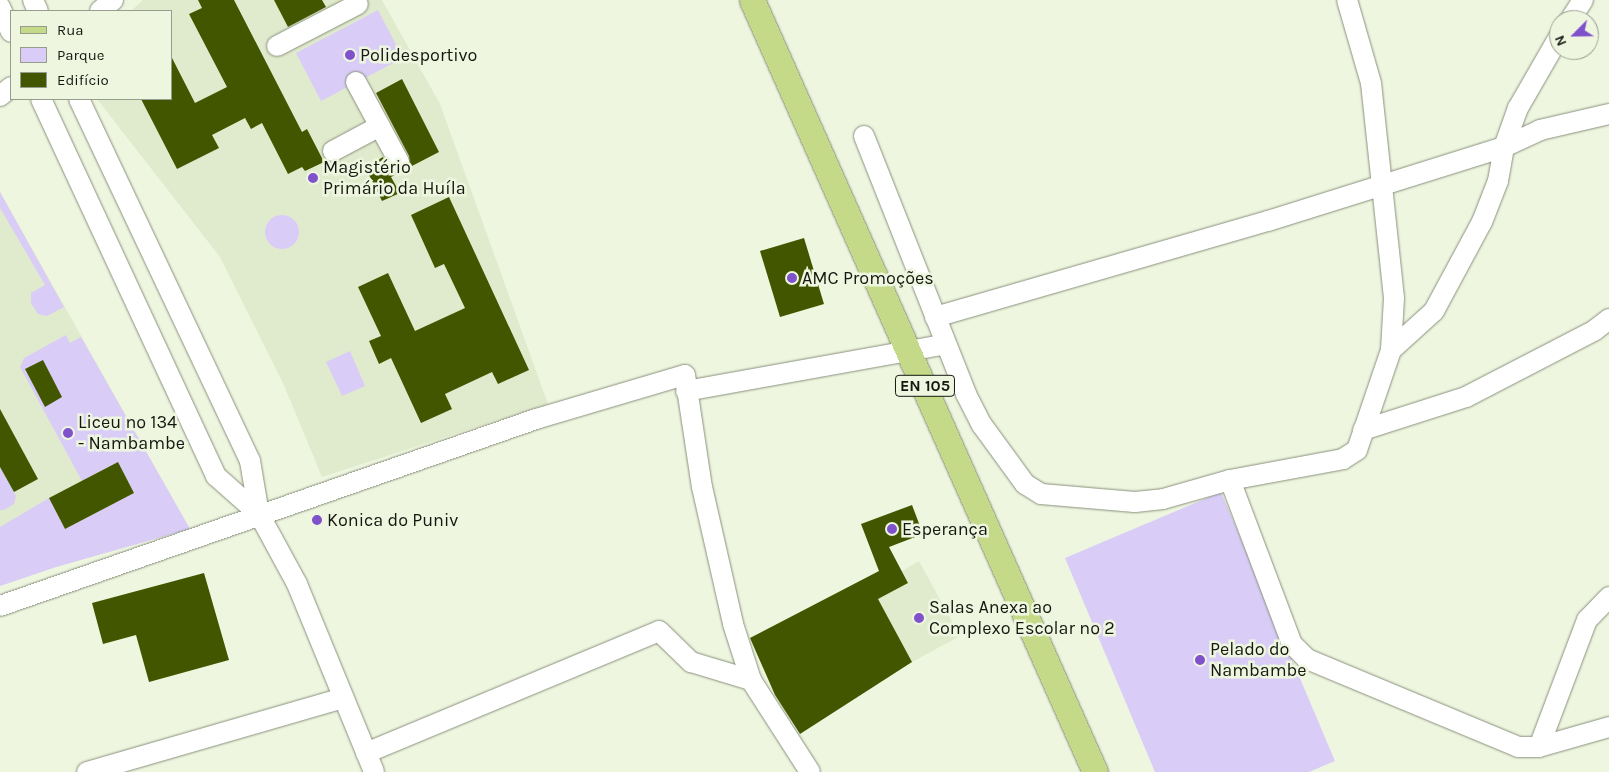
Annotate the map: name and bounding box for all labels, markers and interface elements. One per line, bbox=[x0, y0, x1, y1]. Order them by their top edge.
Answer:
legend bbox=[10, 10, 172, 100]
north arrow bbox=[1549, 10, 1599, 60]
text: Rua bbox=[57, 21, 84, 39]
text: N bbox=[1551, 33, 1570, 49]
place label: Polidesportivo bbox=[360, 44, 477, 66]
text: Parque bbox=[57, 46, 105, 64]
marker: Polidesportivo bbox=[344, 49, 356, 61]
text: Edifício bbox=[57, 71, 109, 89]
place label: Magistério Primário da Huíla bbox=[323, 157, 466, 200]
marker: Magistério Primário da Huíla bbox=[307, 172, 319, 184]
place label: AMC Promoções bbox=[802, 267, 934, 289]
marker: AMC Promoções bbox=[786, 272, 798, 284]
road number: EN 105 bbox=[894, 372, 956, 400]
place label: Liceu nº 134 - Nambambe bbox=[78, 412, 185, 454]
marker: Liceu nº 134 - Nambambe bbox=[62, 427, 74, 439]
place label: Konica do Puniv bbox=[327, 509, 458, 531]
marker: Konica do Puniv bbox=[311, 514, 323, 526]
place label: Esperança bbox=[902, 518, 988, 540]
marker: Esperança bbox=[886, 523, 898, 535]
place label: Salas Anexa ao Complexo Escolar nº 2 bbox=[929, 597, 1115, 640]
marker: Salas Anexa ao Complexo Escolar nº 2 bbox=[913, 612, 925, 624]
place label: Pelado do Nambambe bbox=[1210, 639, 1306, 682]
marker: Pelado do Nambambe bbox=[1194, 654, 1206, 666]

